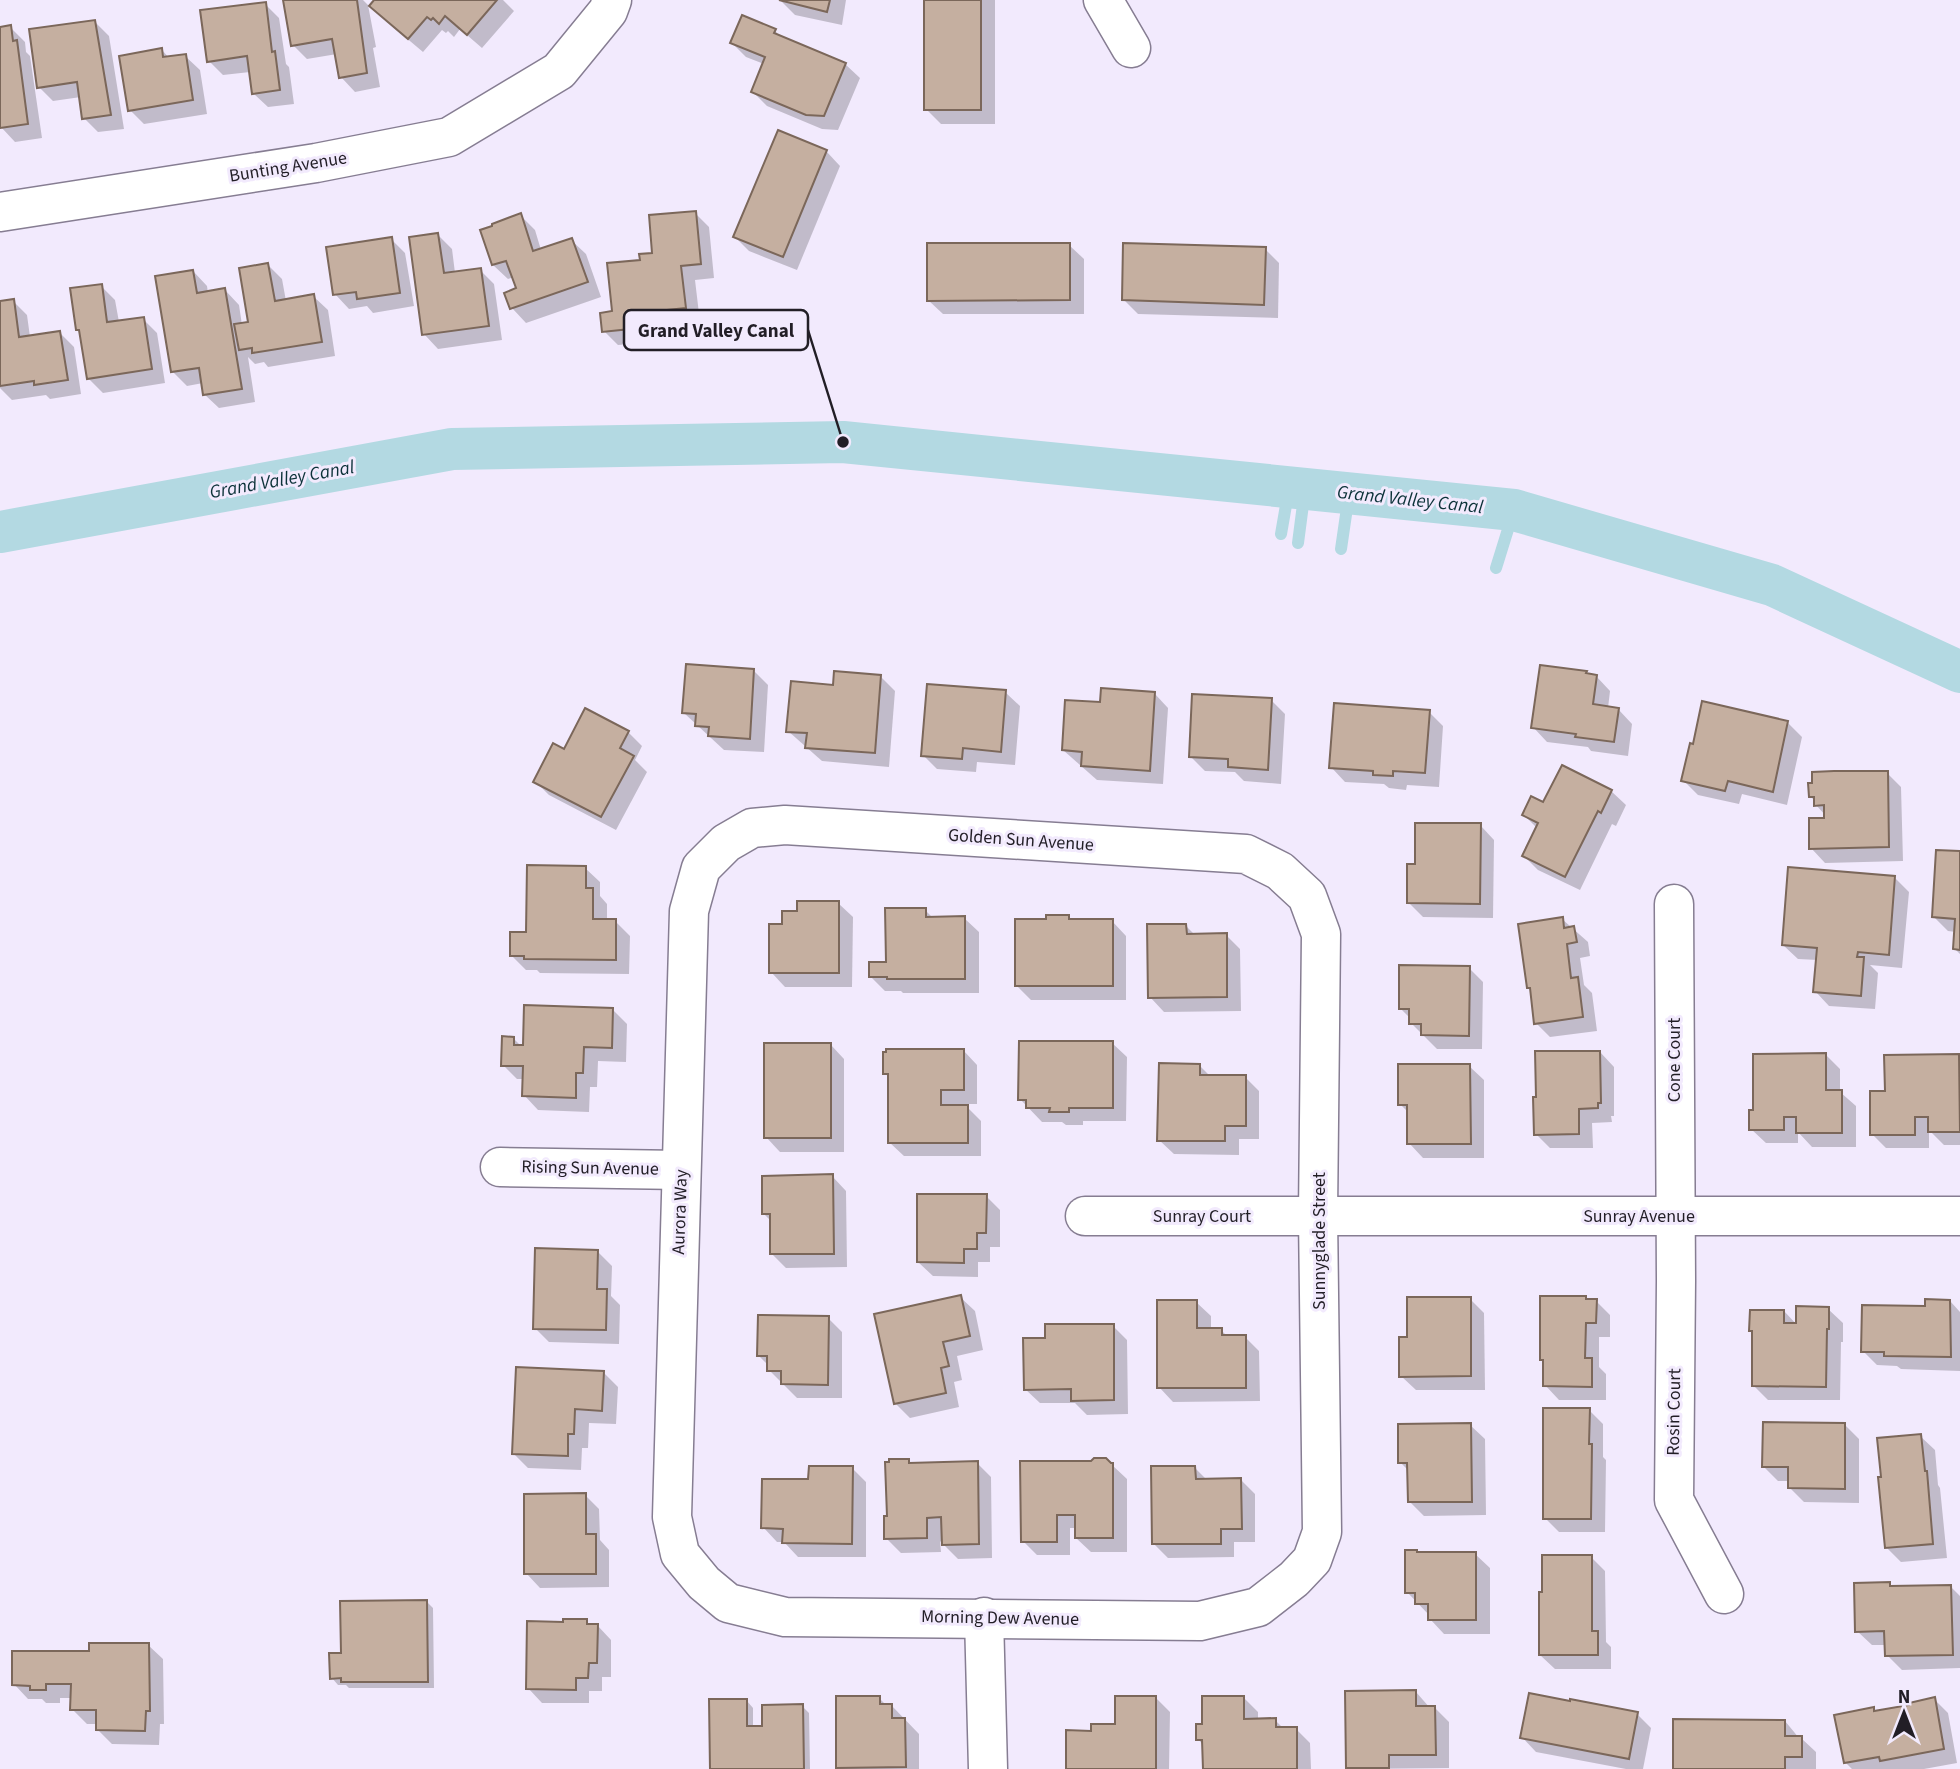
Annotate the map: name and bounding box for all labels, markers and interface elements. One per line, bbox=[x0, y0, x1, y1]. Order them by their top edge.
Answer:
street label: Bunting Avenue bbox=[227, 145, 349, 189]
callout: Grand Valley Canal bbox=[624, 310, 808, 350]
text: Grand Valley Canal bbox=[638, 318, 795, 345]
water label: Grand Valley Canal bbox=[207, 454, 357, 506]
water label: Grand Valley Canal bbox=[1336, 479, 1485, 521]
street label: Golden Sun Avenue bbox=[947, 822, 1095, 858]
street label: Cone Court bbox=[1662, 1018, 1687, 1102]
street label: Rising Sun Avenue bbox=[521, 1154, 659, 1182]
street label: Aurora Way bbox=[666, 1168, 694, 1255]
street label: Sunnyglade Street bbox=[1307, 1172, 1332, 1310]
street label: Sunray Court bbox=[1153, 1204, 1251, 1229]
street label: Sunray Avenue bbox=[1583, 1204, 1695, 1229]
street label: Rosin Court bbox=[1661, 1368, 1687, 1456]
street label: Morning Dew Avenue bbox=[921, 1604, 1079, 1632]
north arrow bbox=[1869, 1678, 1939, 1748]
text: N bbox=[1898, 1684, 1910, 1711]

